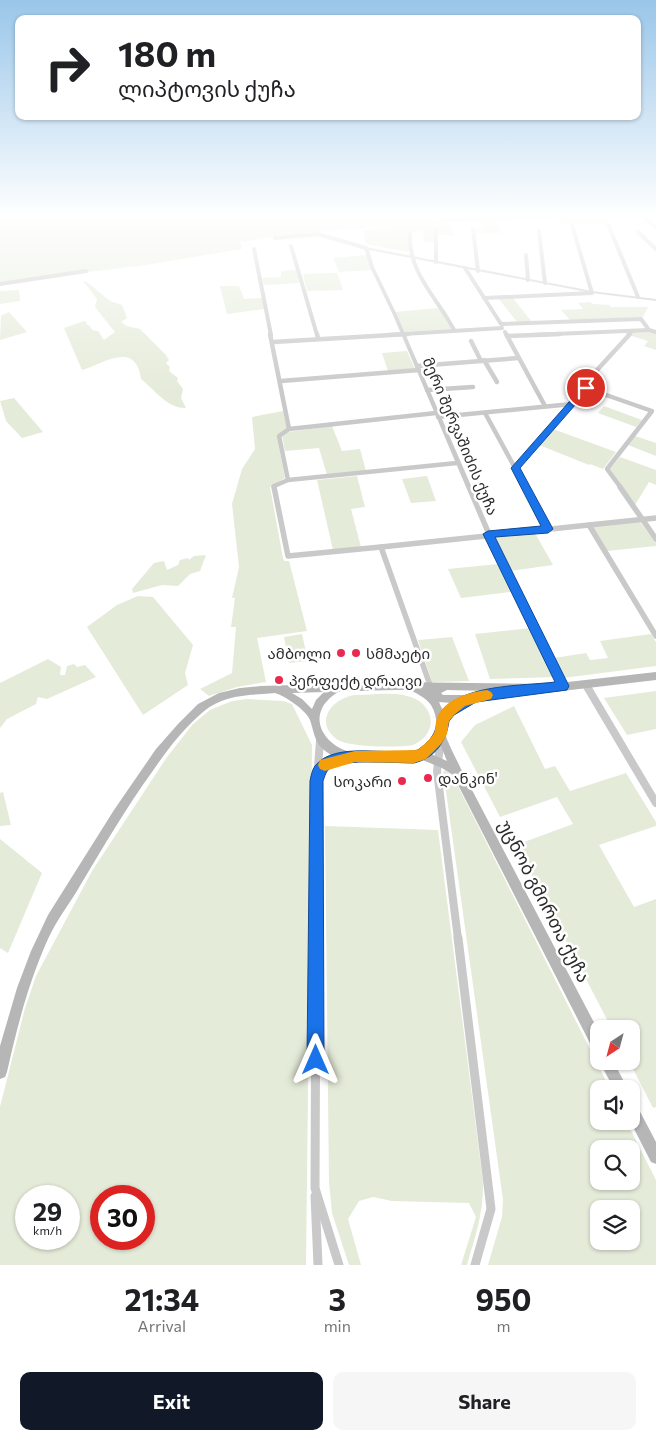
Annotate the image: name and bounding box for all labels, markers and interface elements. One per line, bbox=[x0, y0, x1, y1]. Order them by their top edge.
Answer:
text: 180 m bbox=[118, 31, 216, 74]
icon: right bbox=[35, 35, 100, 100]
text: ლიპტოვის ქუჩა bbox=[118, 75, 296, 102]
street label: მერი შერვაშიძის ქუჩა bbox=[419, 354, 502, 518]
pin bbox=[565, 367, 607, 409]
icon: arrive bbox=[572, 374, 600, 402]
place label: ამბოლი bbox=[268, 644, 331, 663]
place label: სმმაეტი bbox=[366, 644, 430, 663]
marker: ამბოლი bbox=[335, 647, 347, 659]
marker: სმმაეტი bbox=[350, 647, 362, 659]
place label: პერფექტ დრაივი bbox=[289, 671, 422, 690]
marker: პერფექტ დრაივი bbox=[273, 674, 285, 686]
place label: დანკინ' bbox=[438, 769, 498, 788]
place label: სოკარი bbox=[333, 772, 392, 791]
marker: დანკინ' bbox=[422, 772, 434, 784]
marker: სოკარი bbox=[396, 775, 408, 787]
street label: უცნობ გმირთა ქუჩა bbox=[494, 816, 596, 986]
north arrow bbox=[590, 1020, 640, 1070]
map controls bbox=[590, 1020, 640, 1250]
position arrow bbox=[289, 1033, 341, 1085]
button: sound bbox=[590, 1080, 640, 1130]
button: search bbox=[590, 1140, 640, 1190]
speed limit sign: 30 bbox=[90, 1185, 155, 1250]
text: 29 bbox=[33, 1196, 62, 1226]
button: layers bbox=[590, 1200, 640, 1250]
text: km/h bbox=[33, 1223, 62, 1237]
text: 21:34 bbox=[125, 1280, 199, 1317]
text: 3 bbox=[329, 1280, 346, 1317]
text: 950 bbox=[475, 1280, 531, 1317]
text: Arrival bbox=[138, 1316, 186, 1335]
text: min bbox=[324, 1316, 351, 1335]
text: m bbox=[496, 1316, 510, 1335]
button: Exit bbox=[20, 1372, 323, 1430]
button: Share bbox=[333, 1372, 636, 1430]

